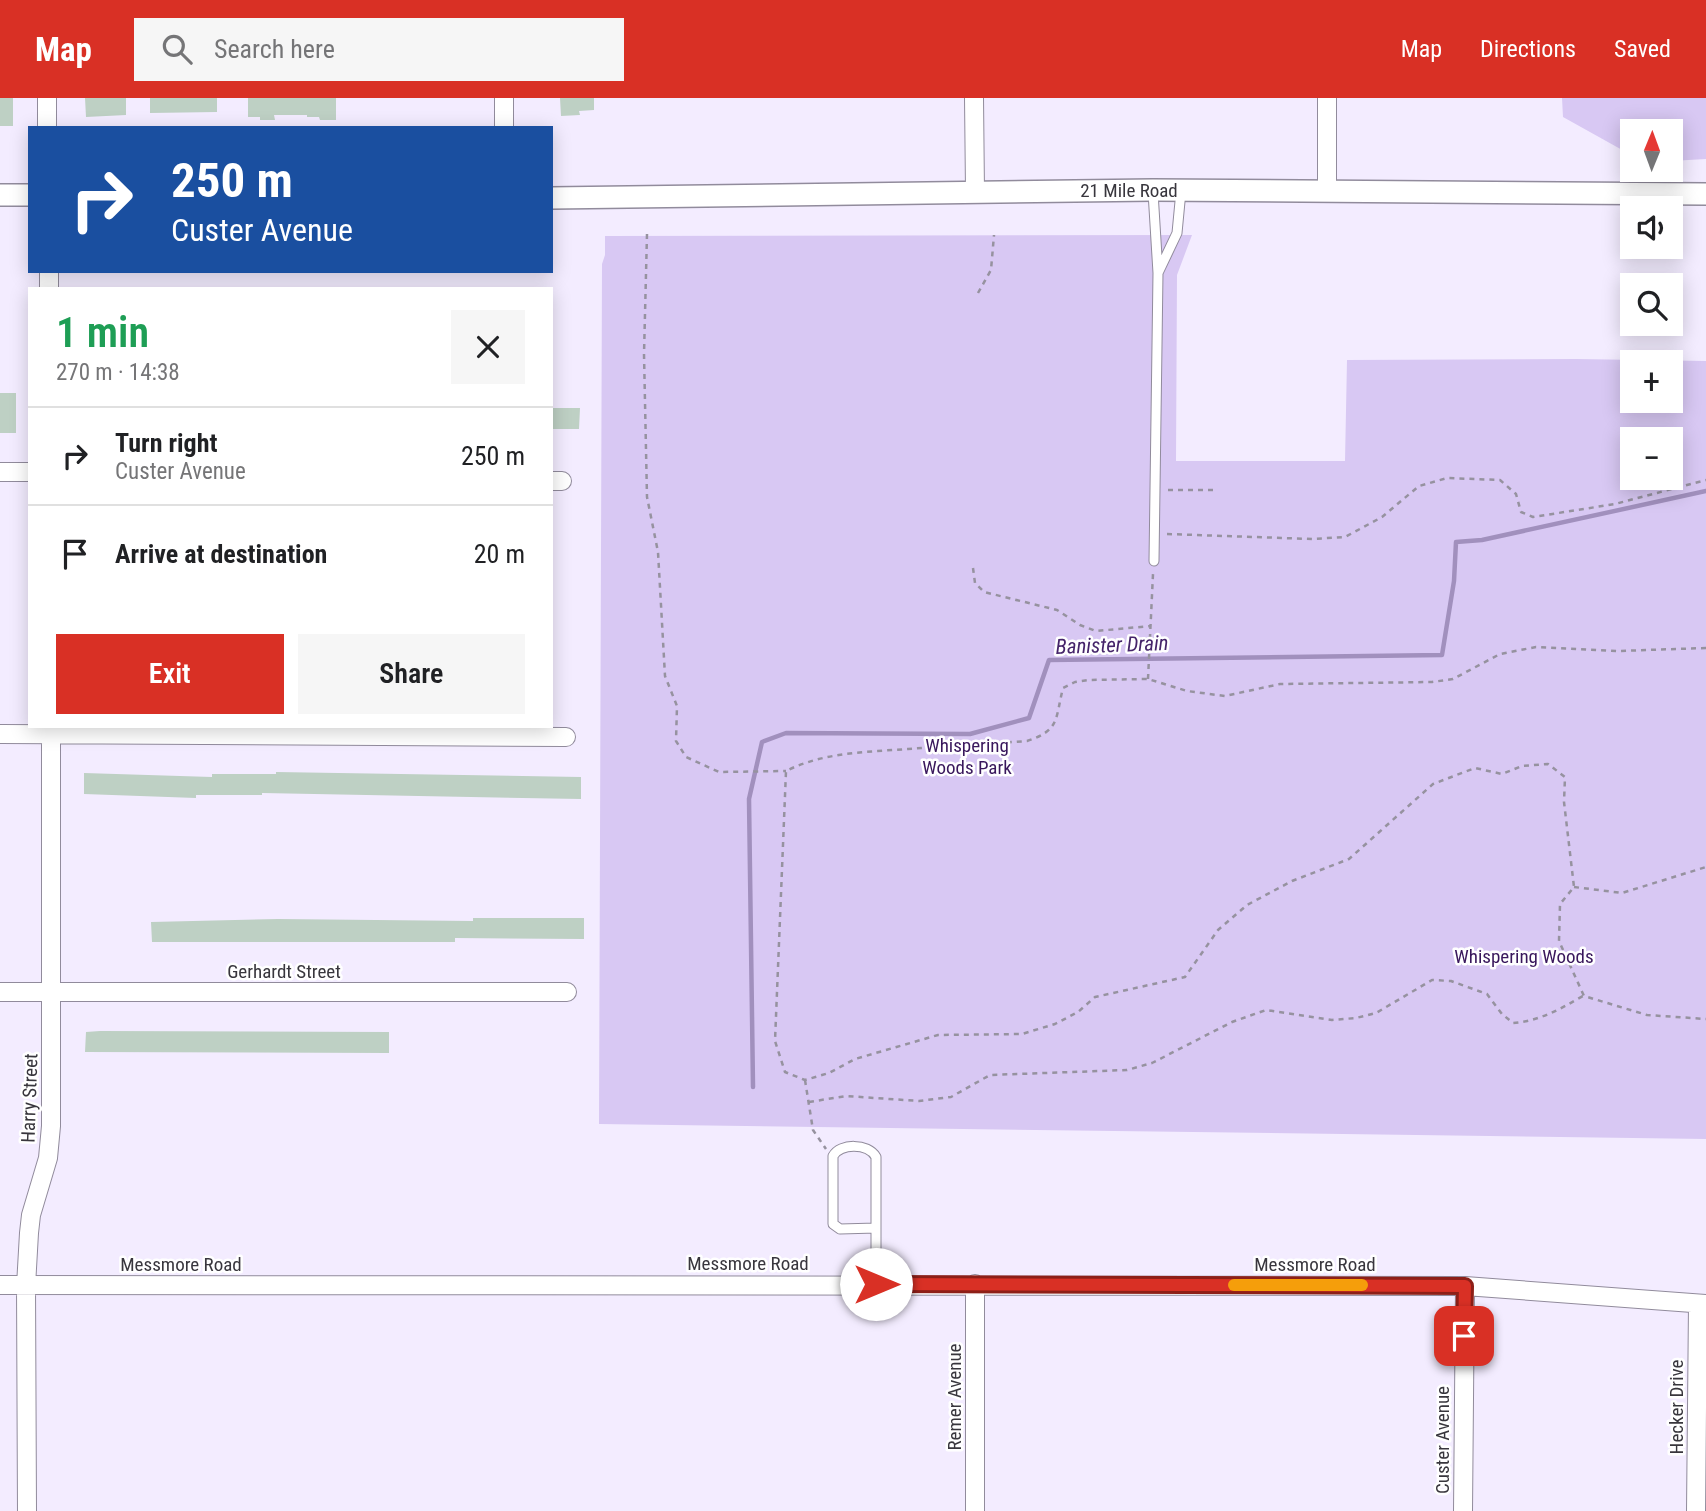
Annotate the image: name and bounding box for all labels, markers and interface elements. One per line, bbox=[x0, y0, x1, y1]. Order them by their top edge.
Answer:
search box bbox=[134, 18, 624, 81]
text: Map bbox=[35, 30, 92, 69]
icon: search bbox=[158, 30, 196, 68]
text: Search here bbox=[214, 34, 335, 64]
text: Map bbox=[1401, 35, 1442, 63]
text: Directions bbox=[1480, 35, 1576, 63]
text: Saved bbox=[1614, 35, 1671, 63]
north arrow bbox=[1620, 119, 1684, 182]
map controls bbox=[1620, 119, 1683, 490]
text: 250 m bbox=[171, 152, 293, 209]
icon: right bbox=[56, 154, 147, 245]
street label: 21 Mile Road bbox=[1080, 179, 1178, 202]
button: sound bbox=[1620, 196, 1683, 259]
text: Custer Avenue bbox=[171, 211, 353, 249]
button: search bbox=[1620, 273, 1683, 336]
text: 1 min bbox=[56, 308, 149, 357]
button: close bbox=[451, 310, 525, 384]
button: + bbox=[1620, 350, 1683, 413]
text: 270 m · 14:38 bbox=[56, 359, 180, 386]
button: − bbox=[1620, 427, 1683, 490]
text: Turn right bbox=[115, 428, 217, 458]
icon: right bbox=[56, 437, 94, 475]
text: 250 m bbox=[461, 441, 525, 471]
text: Custer Avenue bbox=[115, 458, 246, 485]
icon: arrive bbox=[56, 535, 94, 573]
text: Arrive at destination bbox=[115, 539, 327, 569]
text: 20 m bbox=[474, 539, 525, 569]
water label: Banister Drain bbox=[1055, 631, 1169, 659]
button: Exit bbox=[56, 634, 284, 714]
button: Share bbox=[298, 634, 525, 714]
park label: Whispering Woods Park bbox=[922, 734, 1012, 779]
park label: Whispering Woods bbox=[1454, 945, 1594, 968]
street label: Gerhardt Street bbox=[227, 960, 341, 983]
street label: Harry Street bbox=[16, 1053, 43, 1143]
position arrow bbox=[839, 1247, 913, 1321]
street label: Messmore Road bbox=[687, 1252, 809, 1275]
street label: Messmore Road bbox=[120, 1253, 242, 1276]
street label: Messmore Road bbox=[1254, 1253, 1376, 1276]
pin bbox=[1434, 1306, 1494, 1366]
icon: arrive bbox=[1445, 1317, 1483, 1355]
street label: Remer Avenue bbox=[943, 1343, 966, 1451]
street label: Hecker Drive bbox=[1665, 1360, 1688, 1454]
street label: Custer Avenue bbox=[1431, 1386, 1454, 1494]

